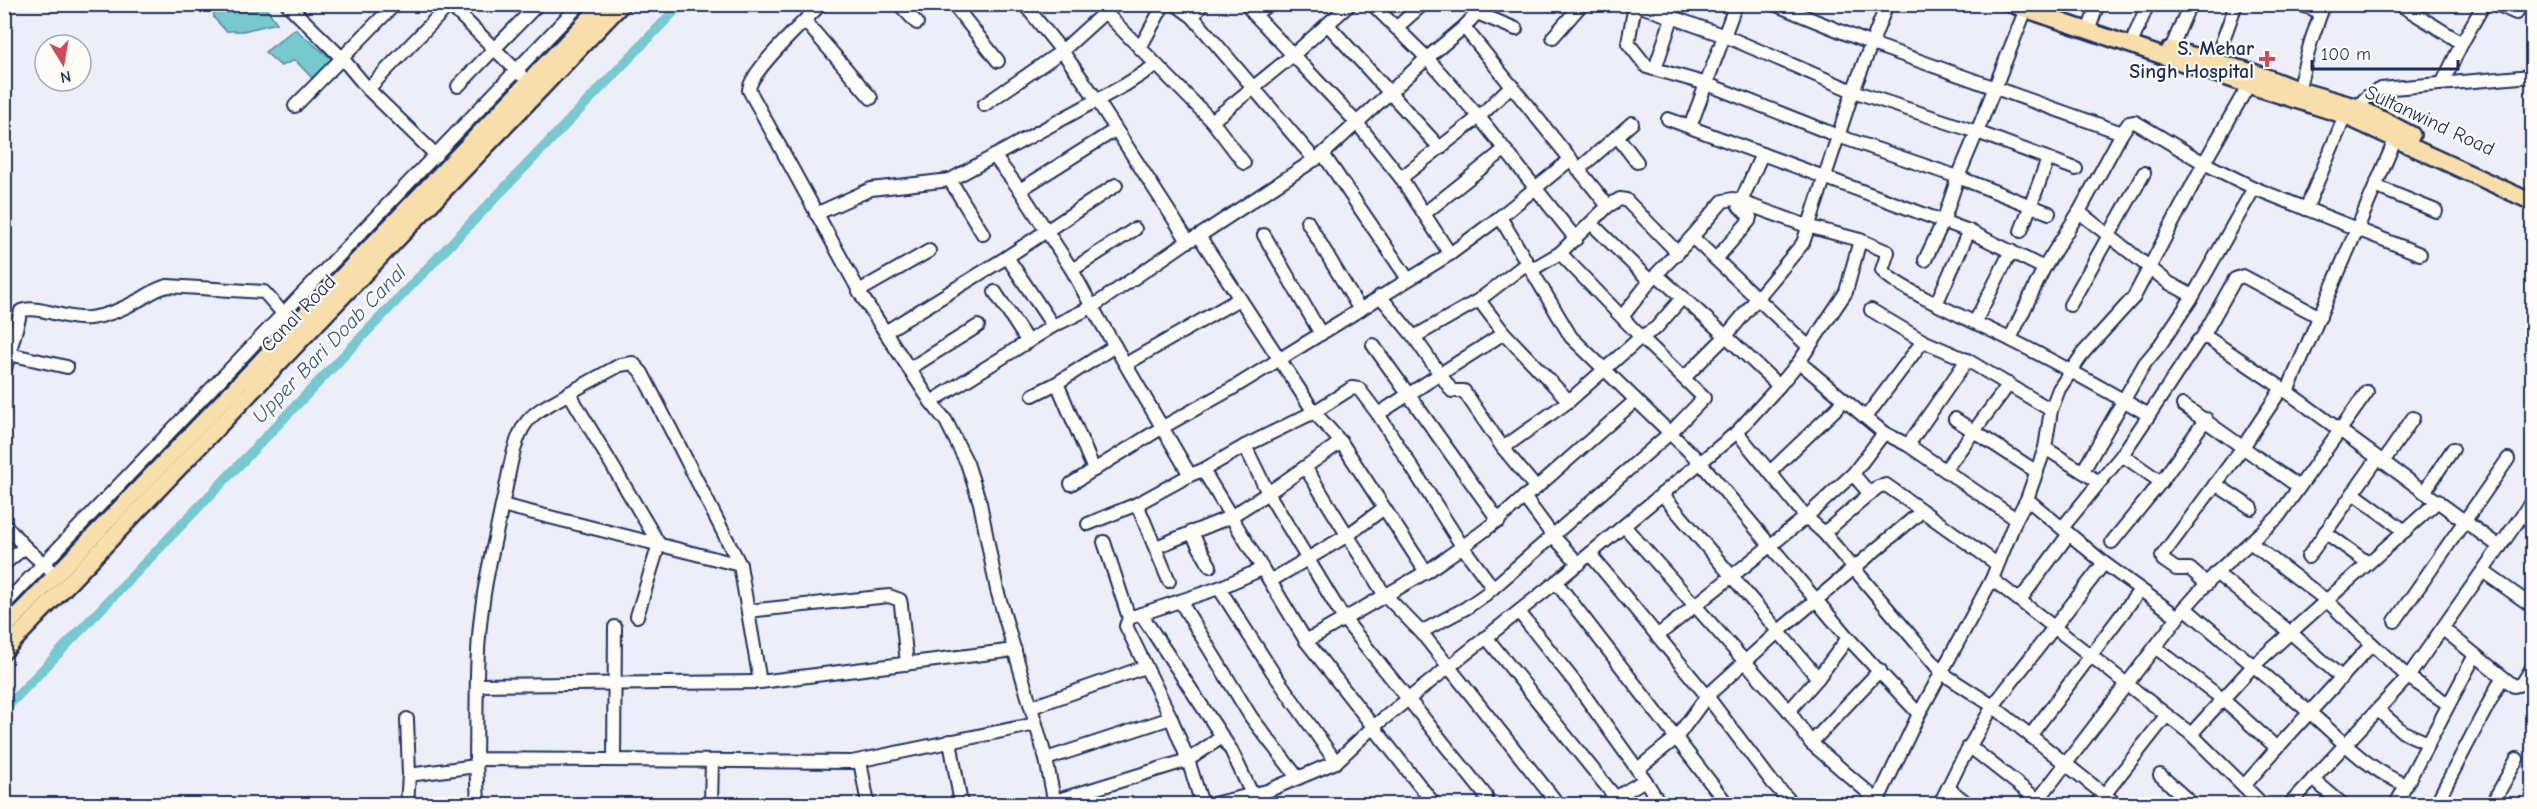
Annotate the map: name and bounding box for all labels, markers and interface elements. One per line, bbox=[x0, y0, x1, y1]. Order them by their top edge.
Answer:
north arrow bbox=[33, 33, 93, 93]
scale bar bbox=[2312, 33, 2458, 71]
place label: S. Mehar Singh Hospital bbox=[2129, 37, 2254, 83]
text: 100 m bbox=[2321, 44, 2371, 65]
marker: S. Mehar Singh Hospital bbox=[2258, 50, 2276, 68]
text: N bbox=[59, 67, 73, 87]
street label: Sultanwind Road bbox=[2361, 80, 2498, 160]
water label: Upper Bari Doab Canal bbox=[247, 260, 411, 428]
street label: Canal Road bbox=[256, 270, 341, 357]

